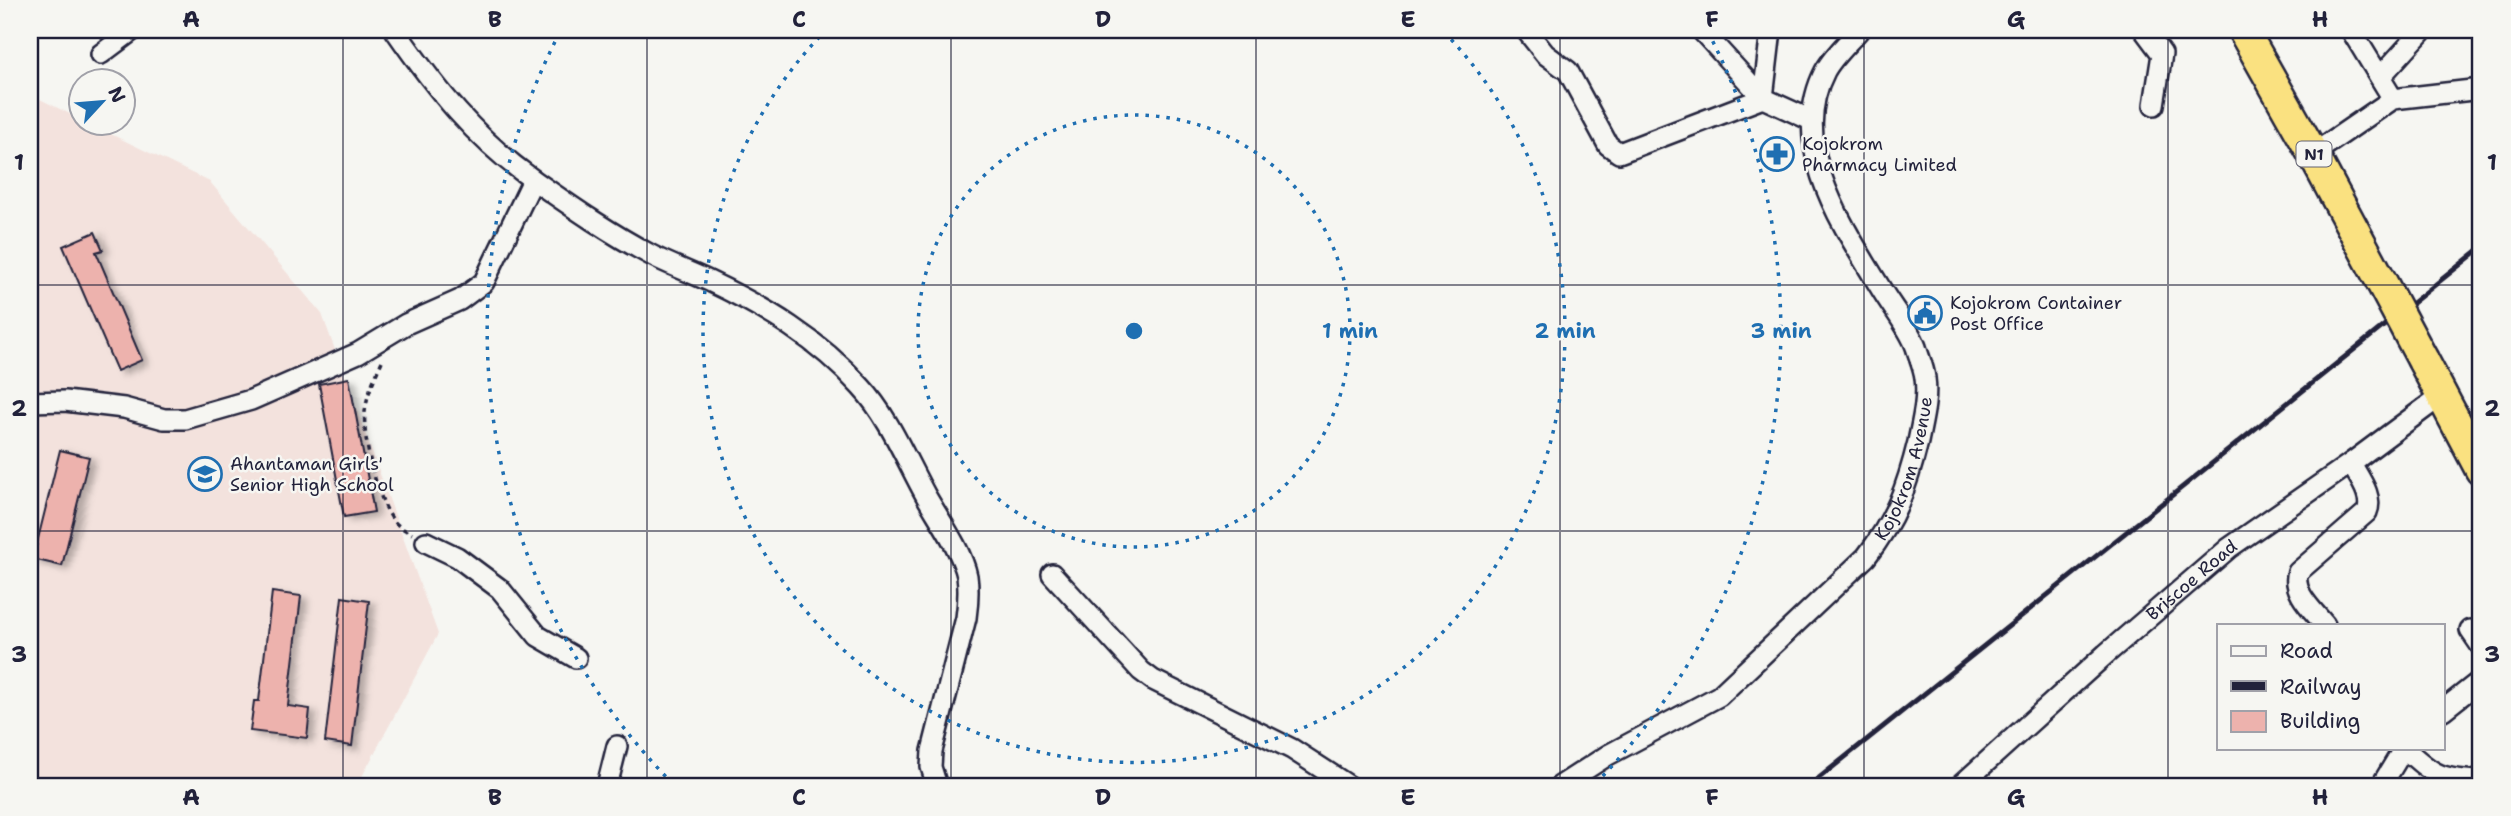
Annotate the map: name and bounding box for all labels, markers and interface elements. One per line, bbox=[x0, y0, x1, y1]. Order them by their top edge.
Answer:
text: A bbox=[182, 4, 200, 34]
text: B bbox=[488, 4, 502, 34]
text: C bbox=[792, 4, 806, 34]
text: D bbox=[1095, 4, 1111, 34]
text: E bbox=[1400, 4, 1416, 34]
text: F bbox=[1705, 4, 1719, 34]
text: G bbox=[2007, 4, 2026, 34]
text: H bbox=[2312, 4, 2328, 34]
north arrow bbox=[66, 66, 136, 136]
text: N bbox=[102, 83, 131, 107]
place label: Kojokrom Pharmacy Limited bbox=[1802, 132, 1957, 177]
pharmacy icon: Kojokrom Pharmacy Limited bbox=[1758, 135, 1796, 173]
road number: N1 bbox=[2296, 142, 2332, 166]
text: 1 bbox=[14, 147, 24, 177]
text: 1 bbox=[2487, 147, 2497, 177]
place label: Kojokrom Container Post Office bbox=[1950, 291, 2122, 336]
public building icon: Kojokrom Container Post Office bbox=[1906, 294, 1944, 332]
text: 1 min bbox=[1322, 317, 1378, 345]
text: 2 min bbox=[1534, 317, 1596, 345]
text: 3 min bbox=[1750, 317, 1812, 345]
centre of rings bbox=[1122, 319, 1146, 343]
text: 2 bbox=[11, 393, 27, 423]
text: 2 bbox=[2484, 393, 2500, 423]
street label: Kojokrom Avenue bbox=[1869, 396, 1938, 545]
place label: Ahantaman Girls' Senior High School bbox=[230, 452, 394, 497]
school or university icon: Ahantaman Girls' Senior High School bbox=[186, 455, 224, 493]
street label: Briscoe Road bbox=[2141, 534, 2242, 626]
legend bbox=[2217, 624, 2444, 750]
text: Road bbox=[2280, 637, 2333, 665]
text: 3 bbox=[11, 639, 27, 669]
text: 3 bbox=[2484, 639, 2500, 669]
text: Railway bbox=[2280, 673, 2362, 701]
text: Building bbox=[2280, 707, 2360, 735]
text: A bbox=[182, 782, 200, 812]
text: B bbox=[488, 782, 502, 812]
text: C bbox=[792, 782, 806, 812]
text: D bbox=[1095, 782, 1111, 812]
text: E bbox=[1400, 782, 1416, 812]
text: F bbox=[1705, 782, 1719, 812]
text: G bbox=[2007, 782, 2026, 812]
text: H bbox=[2312, 782, 2328, 812]

